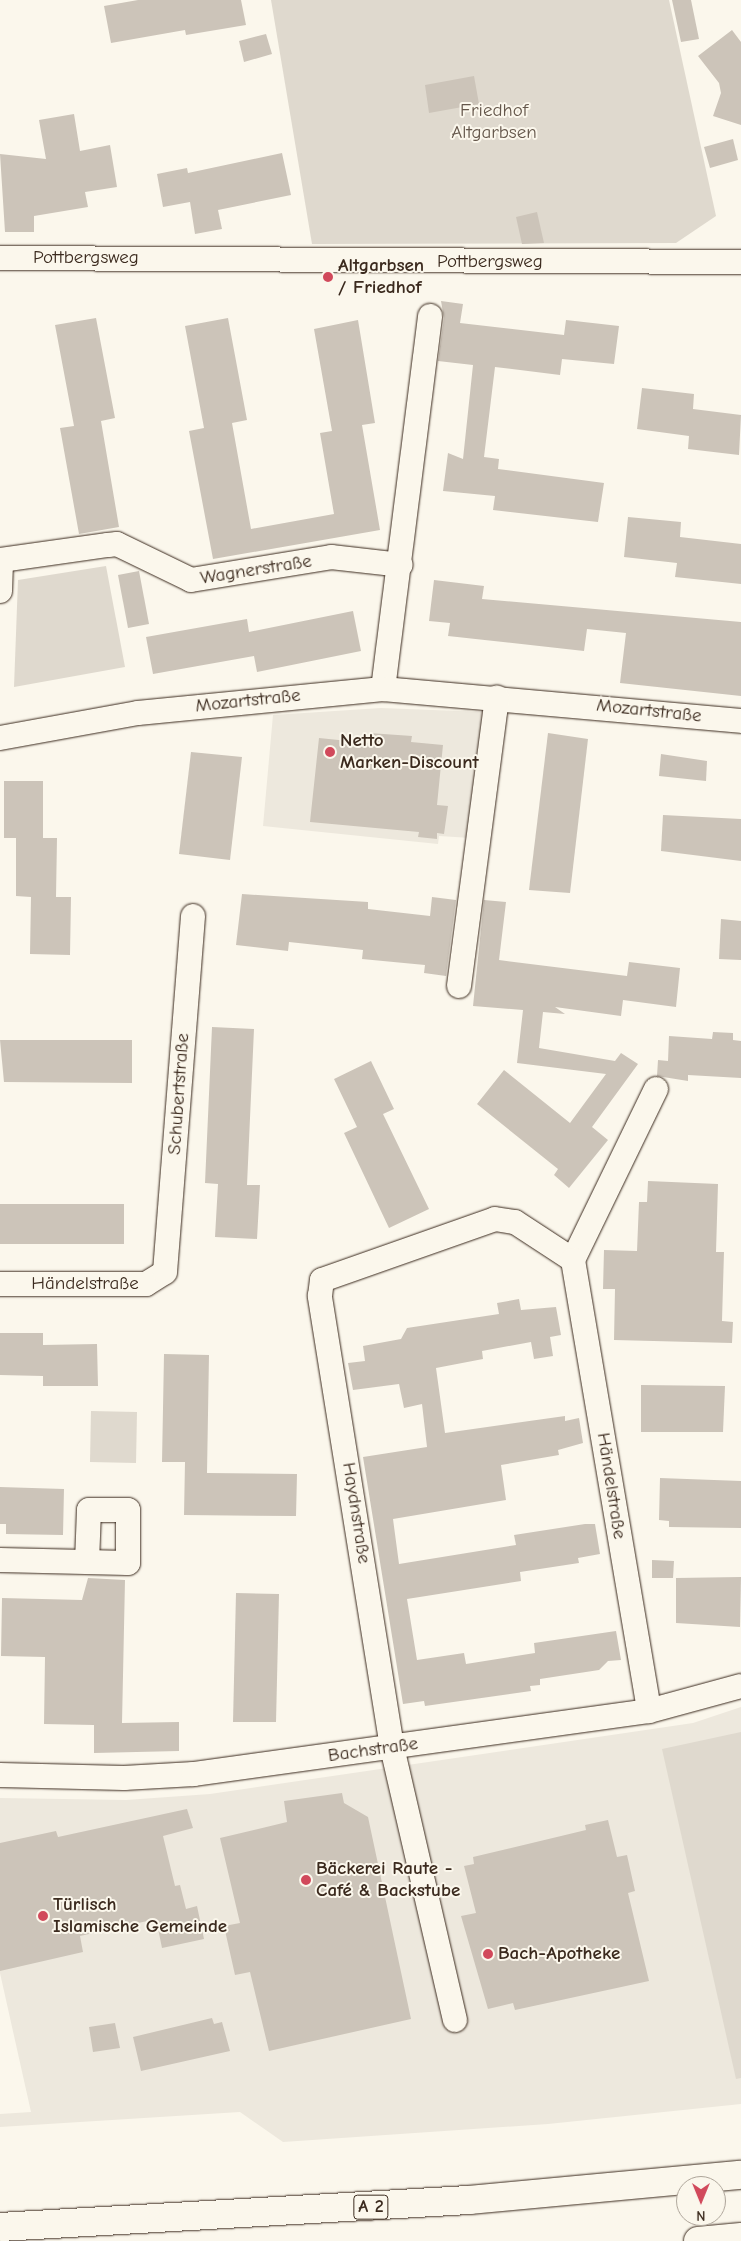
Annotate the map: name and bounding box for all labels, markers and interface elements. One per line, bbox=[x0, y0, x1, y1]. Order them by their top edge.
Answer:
park label: Friedhof Altgarbsen bbox=[451, 100, 537, 144]
street label: Pottbergsweg bbox=[33, 247, 139, 269]
street label: Pottbergsweg bbox=[437, 251, 543, 273]
place label: Altgarbsen / Friedhof bbox=[338, 255, 424, 299]
marker: Altgarbsen / Friedhof bbox=[322, 271, 334, 283]
street label: Wagnerstraße bbox=[199, 550, 313, 590]
street label: Mozartstraße bbox=[194, 684, 302, 718]
street label: Mozartstraße bbox=[595, 694, 703, 728]
place label: Netto Marken-Discount bbox=[340, 730, 479, 774]
marker: Netto Marken-Discount bbox=[324, 746, 336, 758]
street label: Schubertstraße bbox=[163, 1032, 195, 1156]
street label: Händelstraße bbox=[31, 1273, 139, 1295]
street label: Händelstraße bbox=[591, 1431, 631, 1541]
street label: Haydnstraße bbox=[337, 1461, 375, 1565]
street label: Bachstraße bbox=[326, 1732, 420, 1768]
place label: Bäckerei Raute - Café & Backstube bbox=[316, 1858, 460, 1902]
marker: Bäckerei Raute - Café & Backstube bbox=[300, 1874, 312, 1886]
place label: Türlisch Islamische Gemeinde bbox=[53, 1894, 227, 1938]
marker: Türlisch Islamische Gemeinde bbox=[37, 1910, 49, 1922]
place label: Bach-Apotheke bbox=[498, 1943, 620, 1965]
marker: Bach-Apotheke bbox=[482, 1948, 494, 1960]
north arrow bbox=[676, 2176, 726, 2226]
road number: A 2 bbox=[352, 2192, 390, 2222]
text: N bbox=[696, 2207, 706, 2224]

